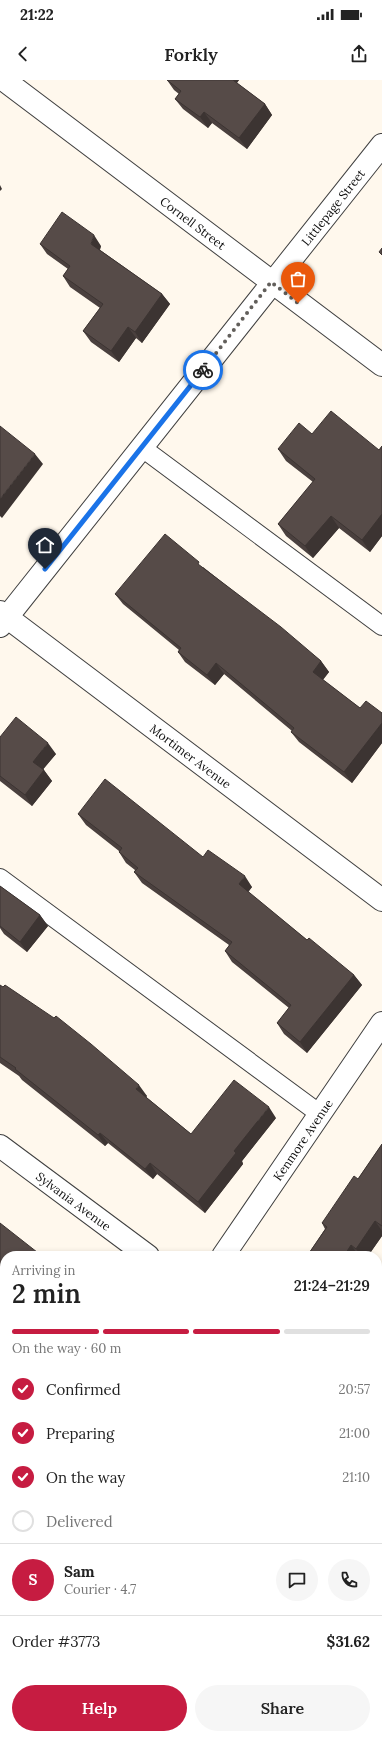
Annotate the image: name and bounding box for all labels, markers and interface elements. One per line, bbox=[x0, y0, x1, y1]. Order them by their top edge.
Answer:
text: 21:22 bbox=[20, 5, 54, 24]
icon: back bbox=[12, 43, 34, 65]
text: Forkly bbox=[164, 43, 218, 66]
icon: share bbox=[348, 43, 370, 65]
street label: Littlepage Street bbox=[298, 166, 368, 248]
street label: Cornell Street bbox=[158, 193, 229, 252]
pin bbox=[281, 262, 315, 303]
icon: bag bbox=[287, 268, 309, 290]
courier bbox=[183, 350, 223, 390]
icon: bike bbox=[192, 359, 214, 381]
pin bbox=[28, 528, 62, 569]
icon: home bbox=[34, 534, 56, 556]
street label: Mortimer Avenue bbox=[147, 720, 235, 792]
street label: Kenmore Avenue bbox=[269, 1096, 336, 1183]
street label: Sylvania Avenue bbox=[34, 1168, 115, 1234]
text: Arriving in bbox=[12, 1262, 75, 1279]
text: 21:24–21:29 bbox=[294, 1276, 370, 1295]
text: 2 min bbox=[12, 1277, 81, 1310]
text: On the way · 60 m bbox=[12, 1340, 121, 1357]
icon: check bbox=[12, 1378, 34, 1400]
text: Confirmed bbox=[46, 1380, 121, 1399]
text: 20:57 bbox=[339, 1381, 370, 1398]
icon: check bbox=[12, 1422, 34, 1444]
text: Preparing bbox=[46, 1424, 114, 1443]
text: 21:00 bbox=[339, 1425, 370, 1442]
icon: check bbox=[12, 1466, 34, 1488]
text: On the way bbox=[46, 1468, 125, 1487]
text: 21:10 bbox=[342, 1469, 370, 1486]
text: Delivered bbox=[46, 1512, 113, 1531]
button: chat bbox=[276, 1559, 318, 1601]
button: phone bbox=[328, 1559, 370, 1601]
text: Sam bbox=[64, 1562, 95, 1581]
text: S bbox=[29, 1570, 37, 1589]
text: Courier · 4.7 bbox=[64, 1581, 136, 1598]
text: Order #3773 bbox=[12, 1632, 100, 1651]
text: $31.62 bbox=[327, 1632, 370, 1651]
button: Help bbox=[12, 1685, 187, 1731]
button: Share bbox=[195, 1685, 370, 1731]

